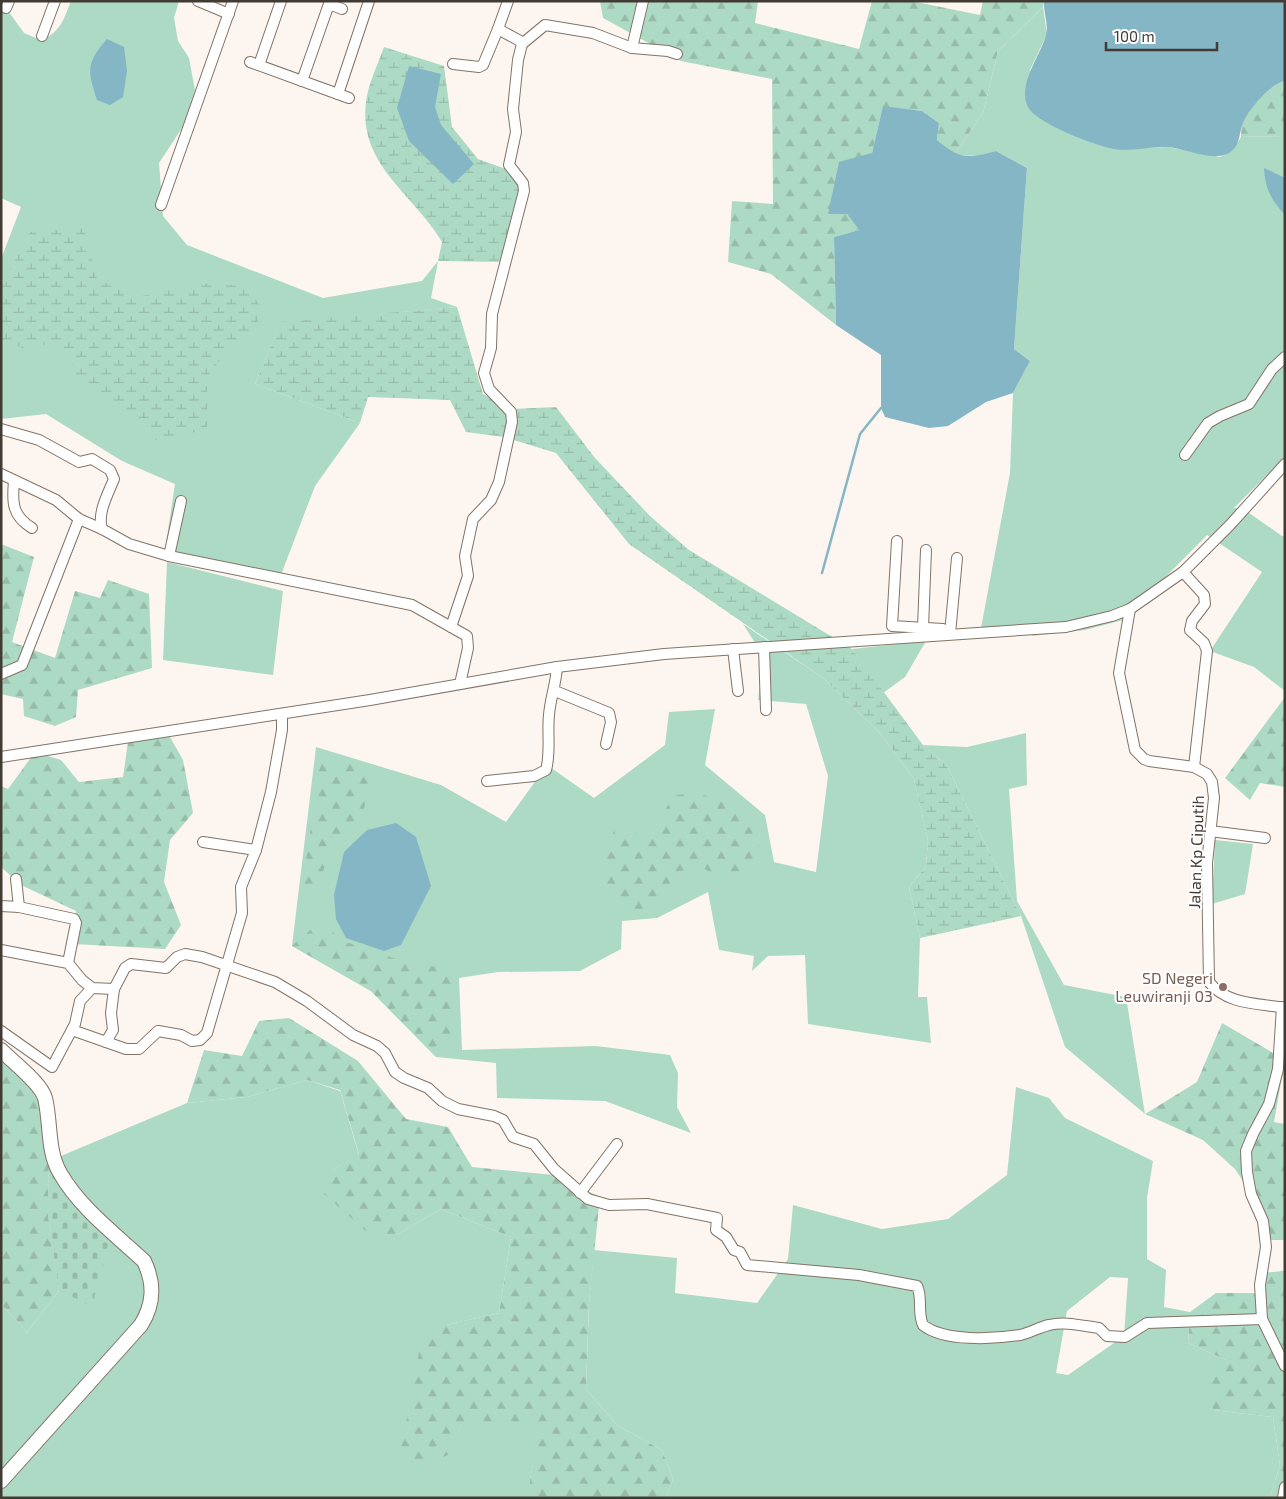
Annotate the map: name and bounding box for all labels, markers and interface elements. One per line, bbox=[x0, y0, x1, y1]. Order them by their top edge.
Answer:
scale bar bbox=[1106, 20, 1217, 52]
text: 100 m bbox=[1114, 27, 1155, 45]
street label: Jalan Kp Ciputih bbox=[1184, 795, 1207, 909]
place label: SD Negeri Leuwiranji 03 bbox=[1115, 968, 1213, 1006]
marker: SD Negeri Leuwiranji 03 bbox=[1217, 981, 1229, 993]

